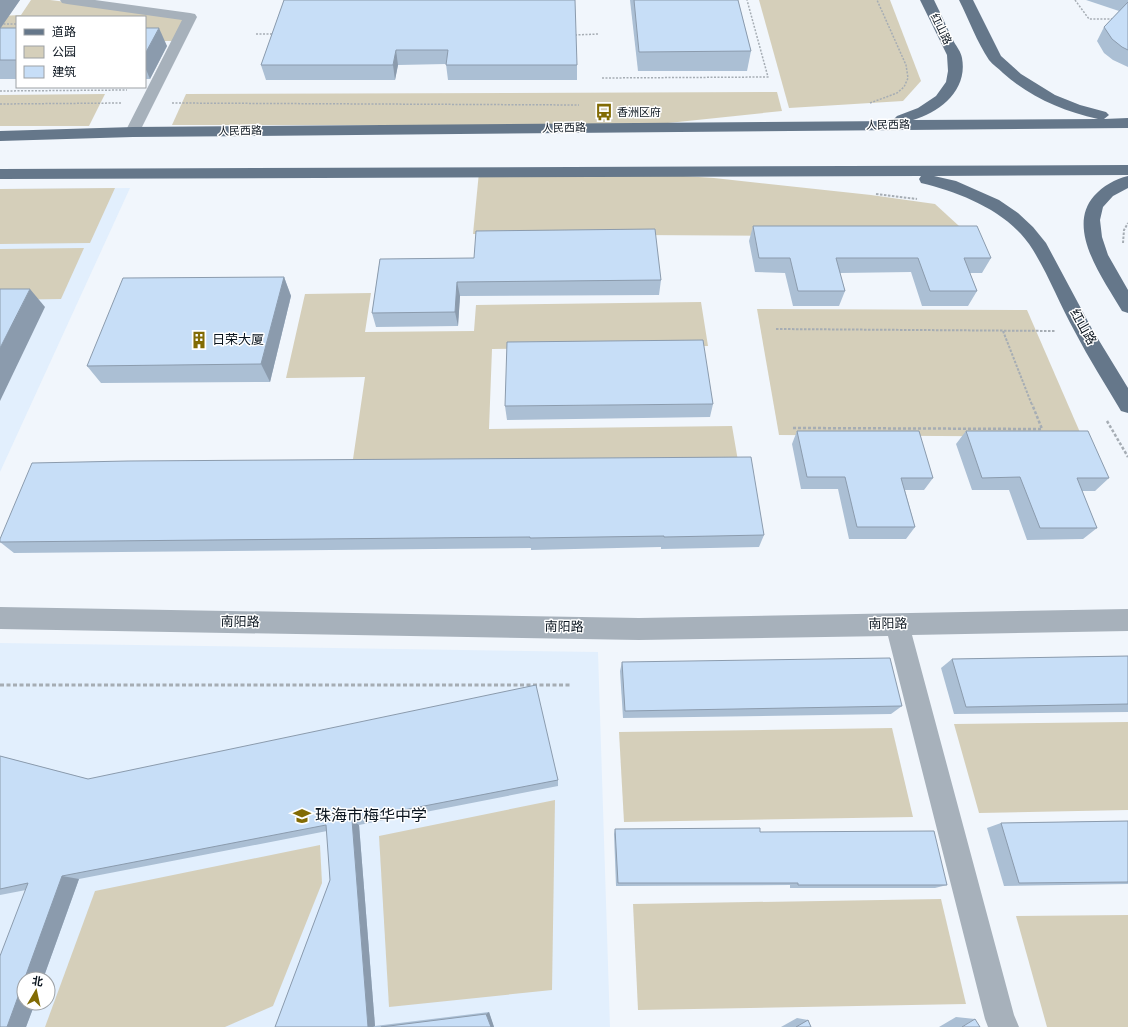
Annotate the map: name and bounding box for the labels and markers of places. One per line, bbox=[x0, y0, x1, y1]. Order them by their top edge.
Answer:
bus stop icon: 香洲区府 bbox=[594, 102, 614, 122]
place label: 香洲区府 bbox=[617, 105, 661, 120]
building icon: 日荣大厦 bbox=[189, 330, 209, 350]
place label: 日荣大厦 bbox=[212, 331, 264, 349]
place label: 珠海市梅华中学 bbox=[315, 805, 427, 827]
school or university icon: 珠海市梅华中学 bbox=[292, 806, 312, 826]

